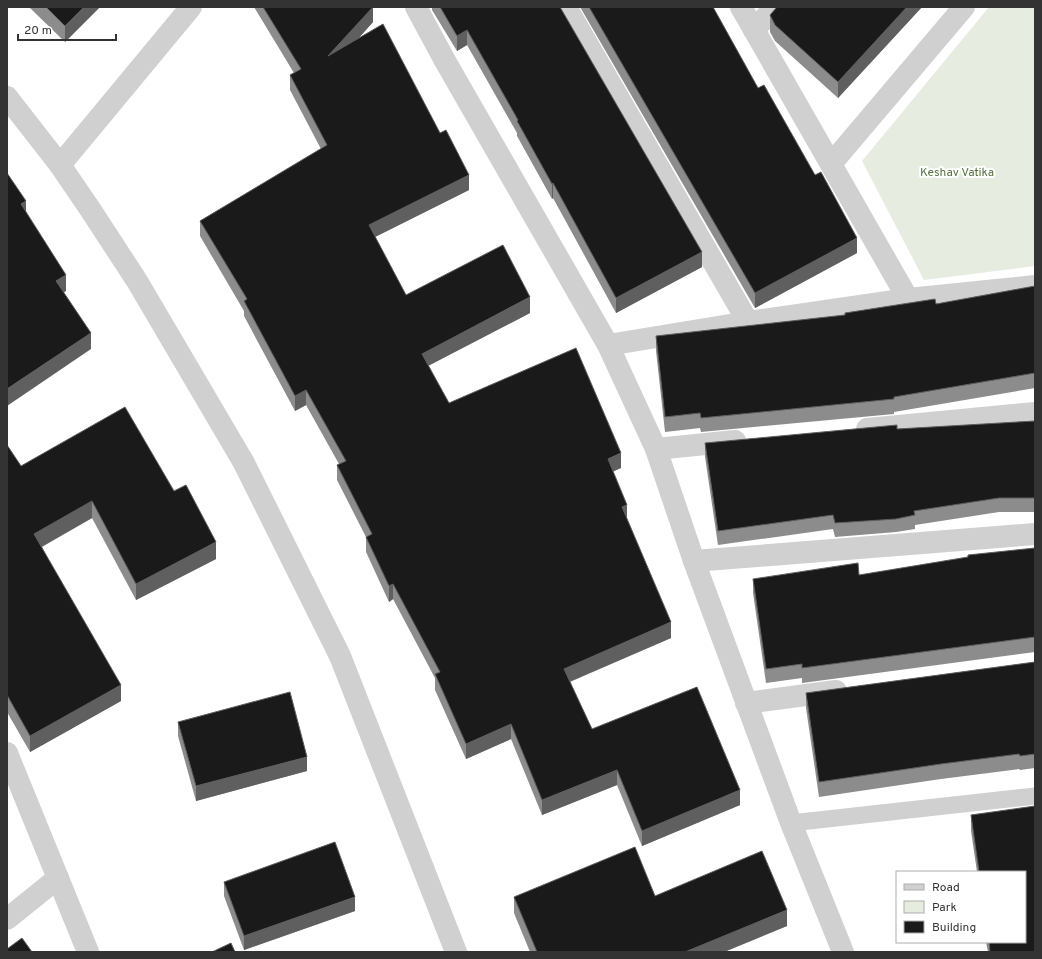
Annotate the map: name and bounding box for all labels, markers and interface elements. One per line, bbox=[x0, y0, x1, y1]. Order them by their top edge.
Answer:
scale bar bbox=[18, 16, 116, 42]
text: 20 m bbox=[24, 23, 52, 39]
park label: Keshav Vatika bbox=[920, 165, 994, 181]
legend bbox=[896, 871, 1026, 943]
text: Road bbox=[932, 880, 960, 896]
text: Park bbox=[932, 900, 957, 916]
text: Building bbox=[932, 920, 976, 936]

